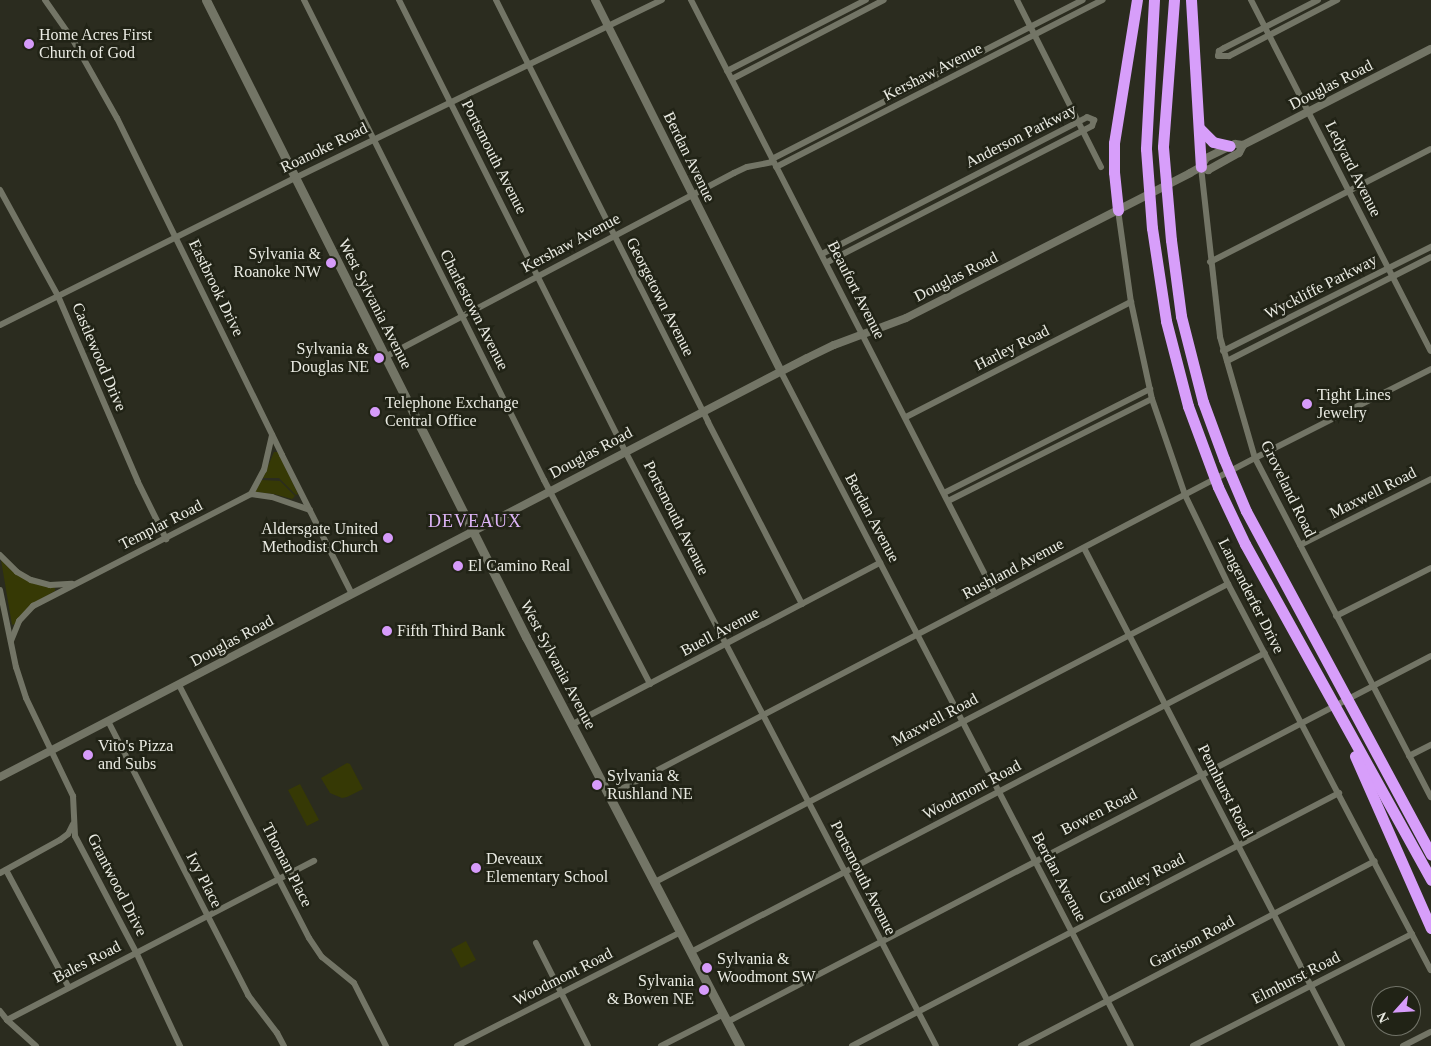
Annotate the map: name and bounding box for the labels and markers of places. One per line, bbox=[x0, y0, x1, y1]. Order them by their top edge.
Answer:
place label: Home Acres First Church of God bbox=[39, 25, 153, 63]
marker: Home Acres First Church of God bbox=[23, 38, 35, 50]
place label: Sylvania & Roanoke NW bbox=[233, 244, 321, 282]
marker: Sylvania & Roanoke NW bbox=[325, 257, 337, 269]
place label: Sylvania & Douglas NE bbox=[290, 339, 369, 377]
marker: Sylvania & Douglas NE bbox=[373, 352, 385, 364]
place label: Tight Lines Jewelry bbox=[1317, 385, 1391, 423]
place label: Telephone Exchange Central Office bbox=[385, 393, 518, 431]
marker: Tight Lines Jewelry bbox=[1301, 398, 1313, 410]
marker: Telephone Exchange Central Office bbox=[369, 406, 381, 418]
place label: Aldersgate United Methodist Church bbox=[261, 519, 378, 557]
marker: Aldersgate United Methodist Church bbox=[382, 532, 394, 544]
place label: El Camino Real bbox=[468, 556, 570, 576]
marker: El Camino Real bbox=[452, 560, 464, 572]
place label: Fifth Third Bank bbox=[397, 621, 505, 641]
marker: Fifth Third Bank bbox=[381, 625, 393, 637]
place label: Vito's Pizza and Subs bbox=[98, 736, 173, 774]
marker: Vito's Pizza and Subs bbox=[82, 749, 94, 761]
place label: Sylvania & Rushland NE bbox=[607, 766, 693, 804]
marker: Sylvania & Rushland NE bbox=[591, 779, 603, 791]
place label: Deveaux Elementary School bbox=[486, 849, 608, 887]
marker: Deveaux Elementary School bbox=[470, 862, 482, 874]
place label: Sylvania & Woodmont SW bbox=[717, 949, 816, 987]
marker: Sylvania & Woodmont SW bbox=[701, 962, 713, 974]
place label: Sylvania & Bowen NE bbox=[607, 971, 694, 1009]
marker: Sylvania & Bowen NE bbox=[698, 984, 710, 996]

